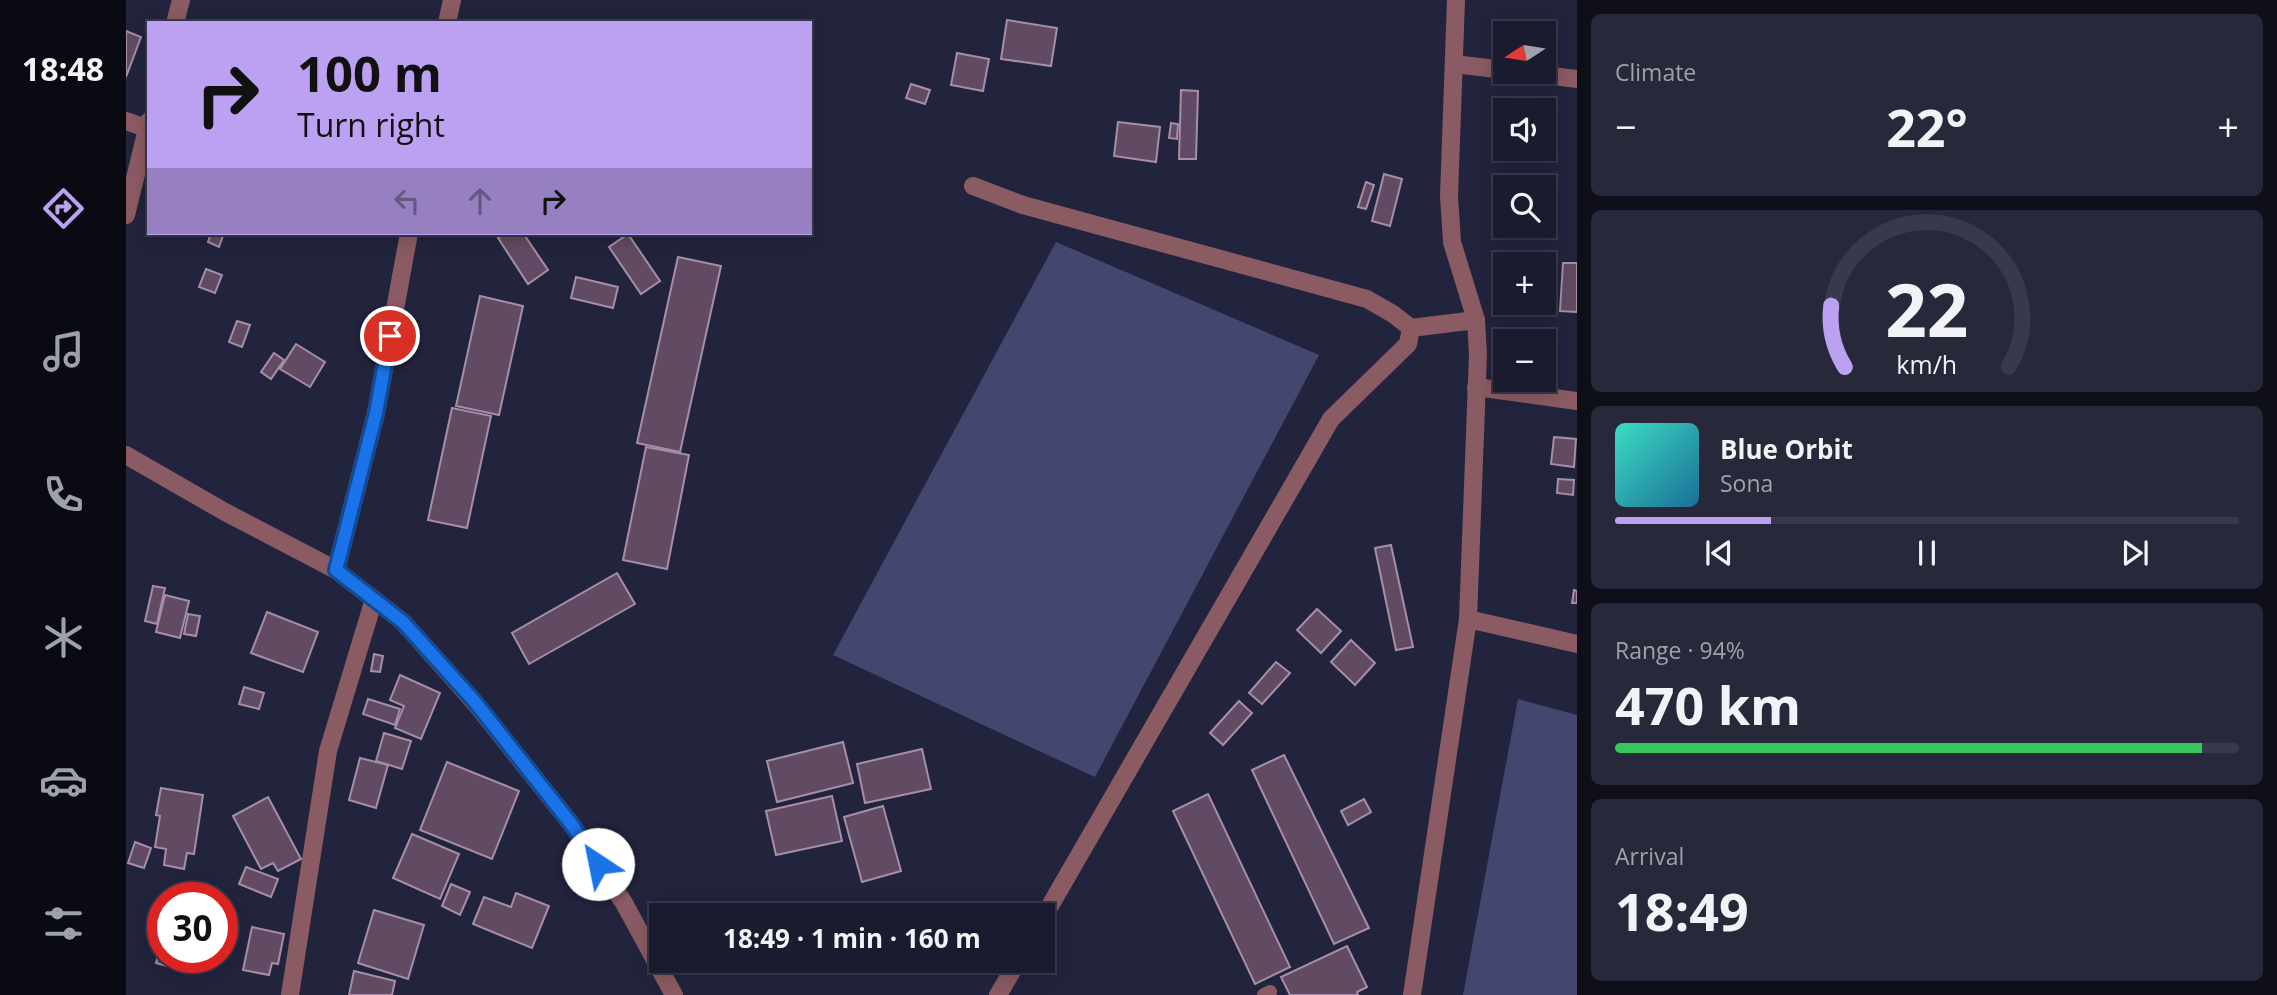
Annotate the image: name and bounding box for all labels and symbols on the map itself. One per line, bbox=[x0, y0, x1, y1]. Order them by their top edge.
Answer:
north arrow bbox=[1493, 21, 1556, 84]
pin bbox=[360, 306, 420, 366]
position arrow bbox=[561, 827, 635, 901]
speed limit sign: 30 bbox=[147, 882, 238, 973]

